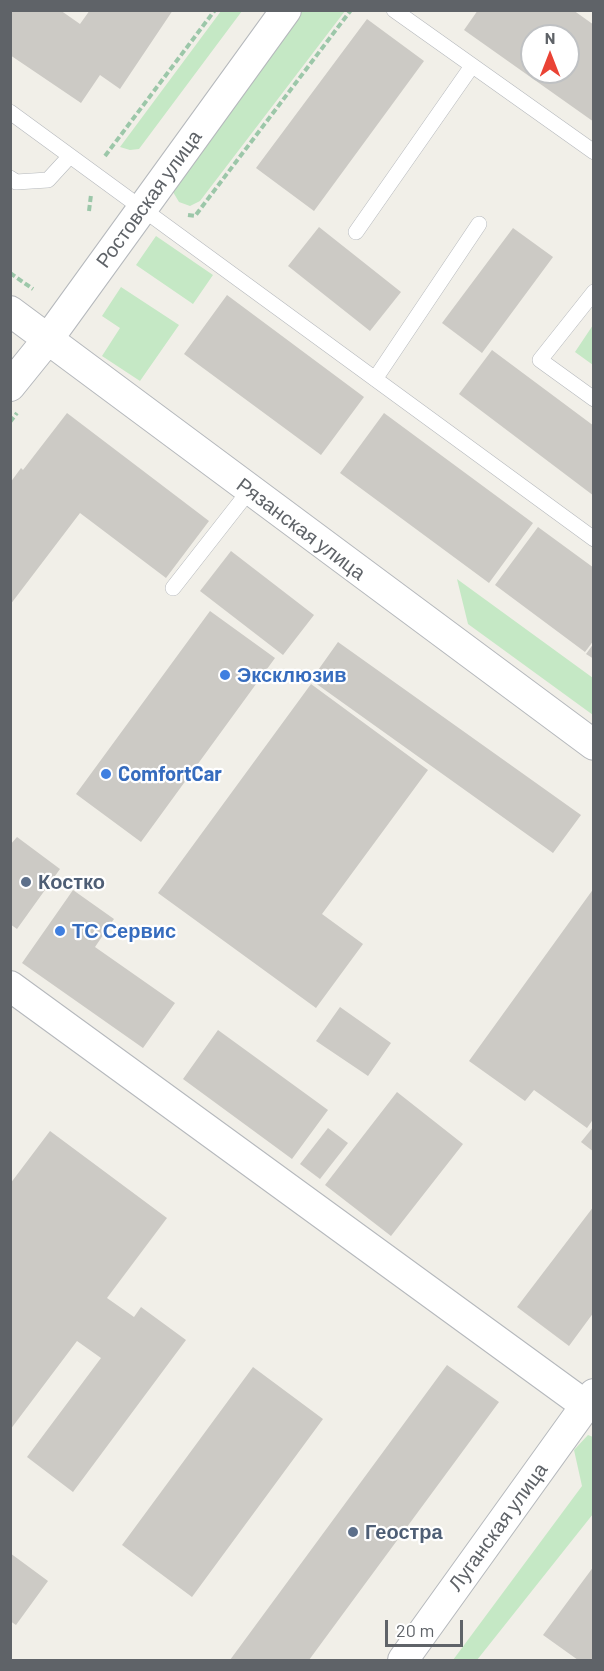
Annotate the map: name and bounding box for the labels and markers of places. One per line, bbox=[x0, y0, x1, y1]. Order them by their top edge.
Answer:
place label: Эксклюзив bbox=[237, 663, 347, 687]
marker: Эксклюзив bbox=[218, 668, 232, 682]
place label: ComfortCar bbox=[118, 762, 222, 786]
marker: ComfortCar bbox=[99, 767, 113, 781]
place label: Костко bbox=[38, 870, 105, 894]
marker: Костко bbox=[19, 875, 33, 889]
place label: ТС Сервис bbox=[72, 919, 176, 943]
marker: ТС Сервис bbox=[53, 924, 67, 938]
place label: Геостра bbox=[365, 1520, 443, 1544]
marker: Геостра bbox=[346, 1525, 360, 1539]

